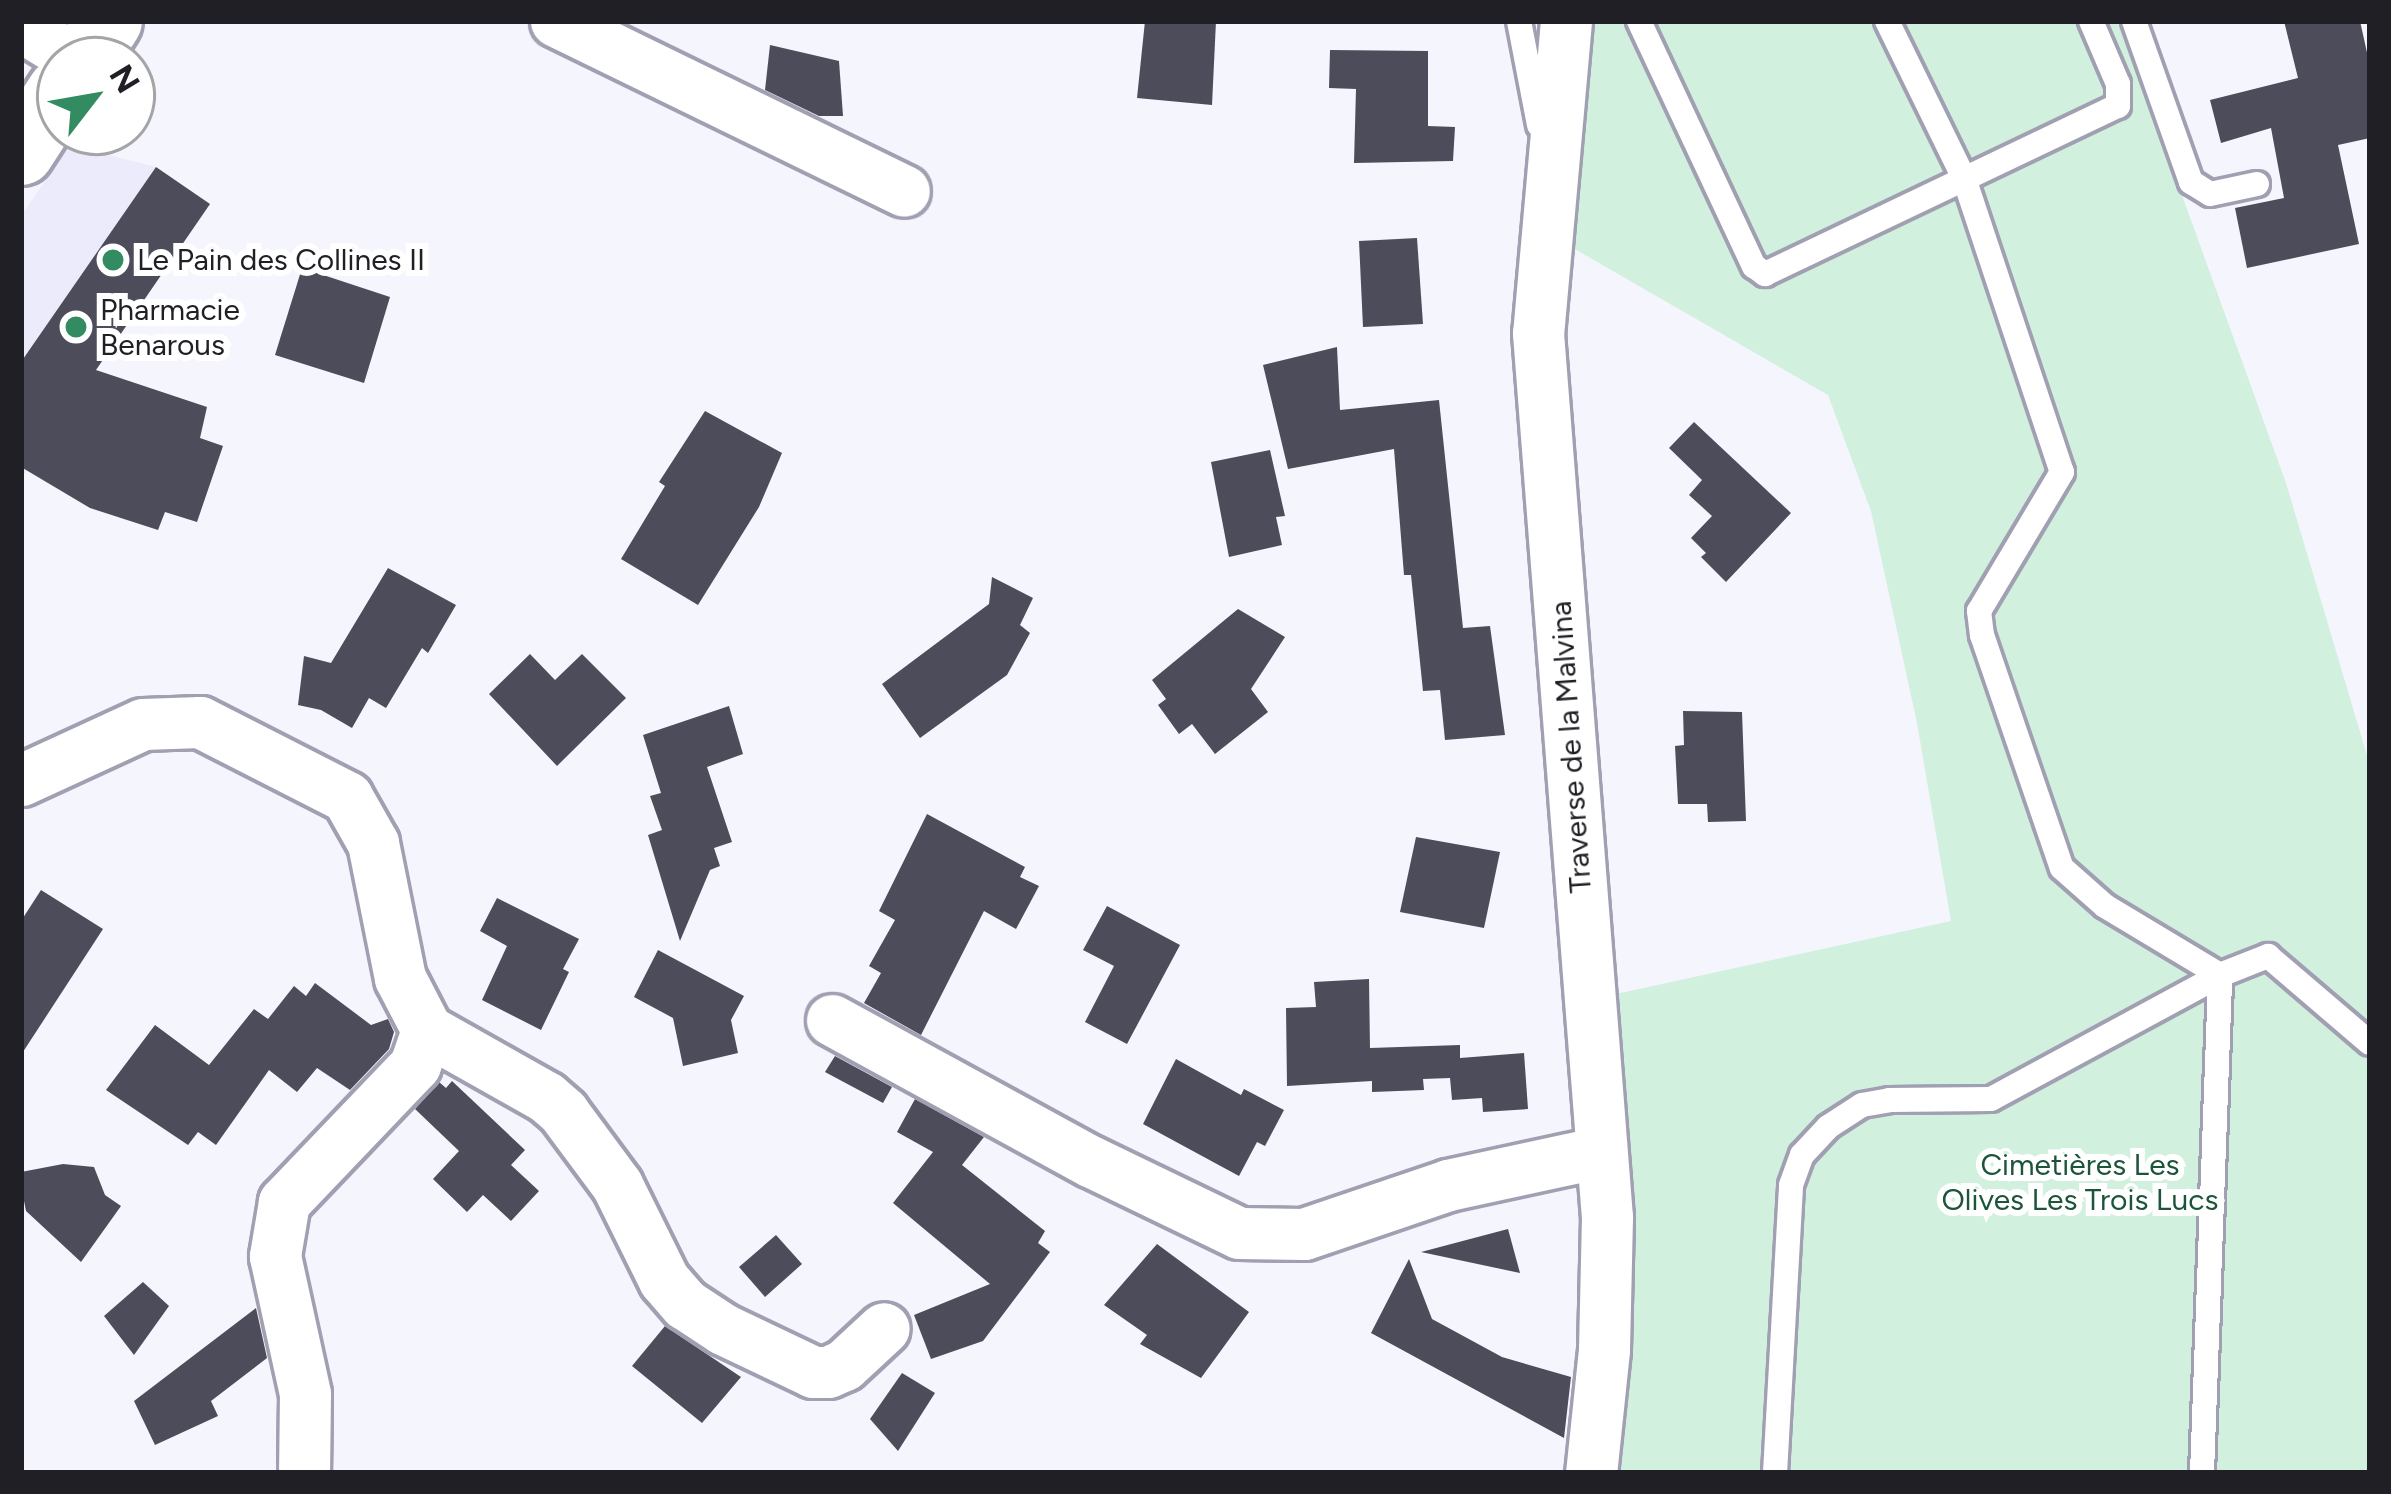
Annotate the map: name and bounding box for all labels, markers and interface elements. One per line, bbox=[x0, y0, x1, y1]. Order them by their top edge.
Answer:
north arrow bbox=[36, 36, 156, 156]
text: N bbox=[101, 58, 148, 100]
place label: Le Pain des Collines II bbox=[137, 242, 425, 278]
marker: Le Pain des Collines II bbox=[100, 247, 126, 273]
place label: Pharmacie Benarous bbox=[100, 292, 240, 362]
marker: Pharmacie Benarous bbox=[63, 314, 89, 340]
street label: Traverse de la Malvina bbox=[1543, 600, 1599, 894]
park label: Cimetières Les Olives Les Trois Lucs bbox=[1942, 1147, 2218, 1218]

